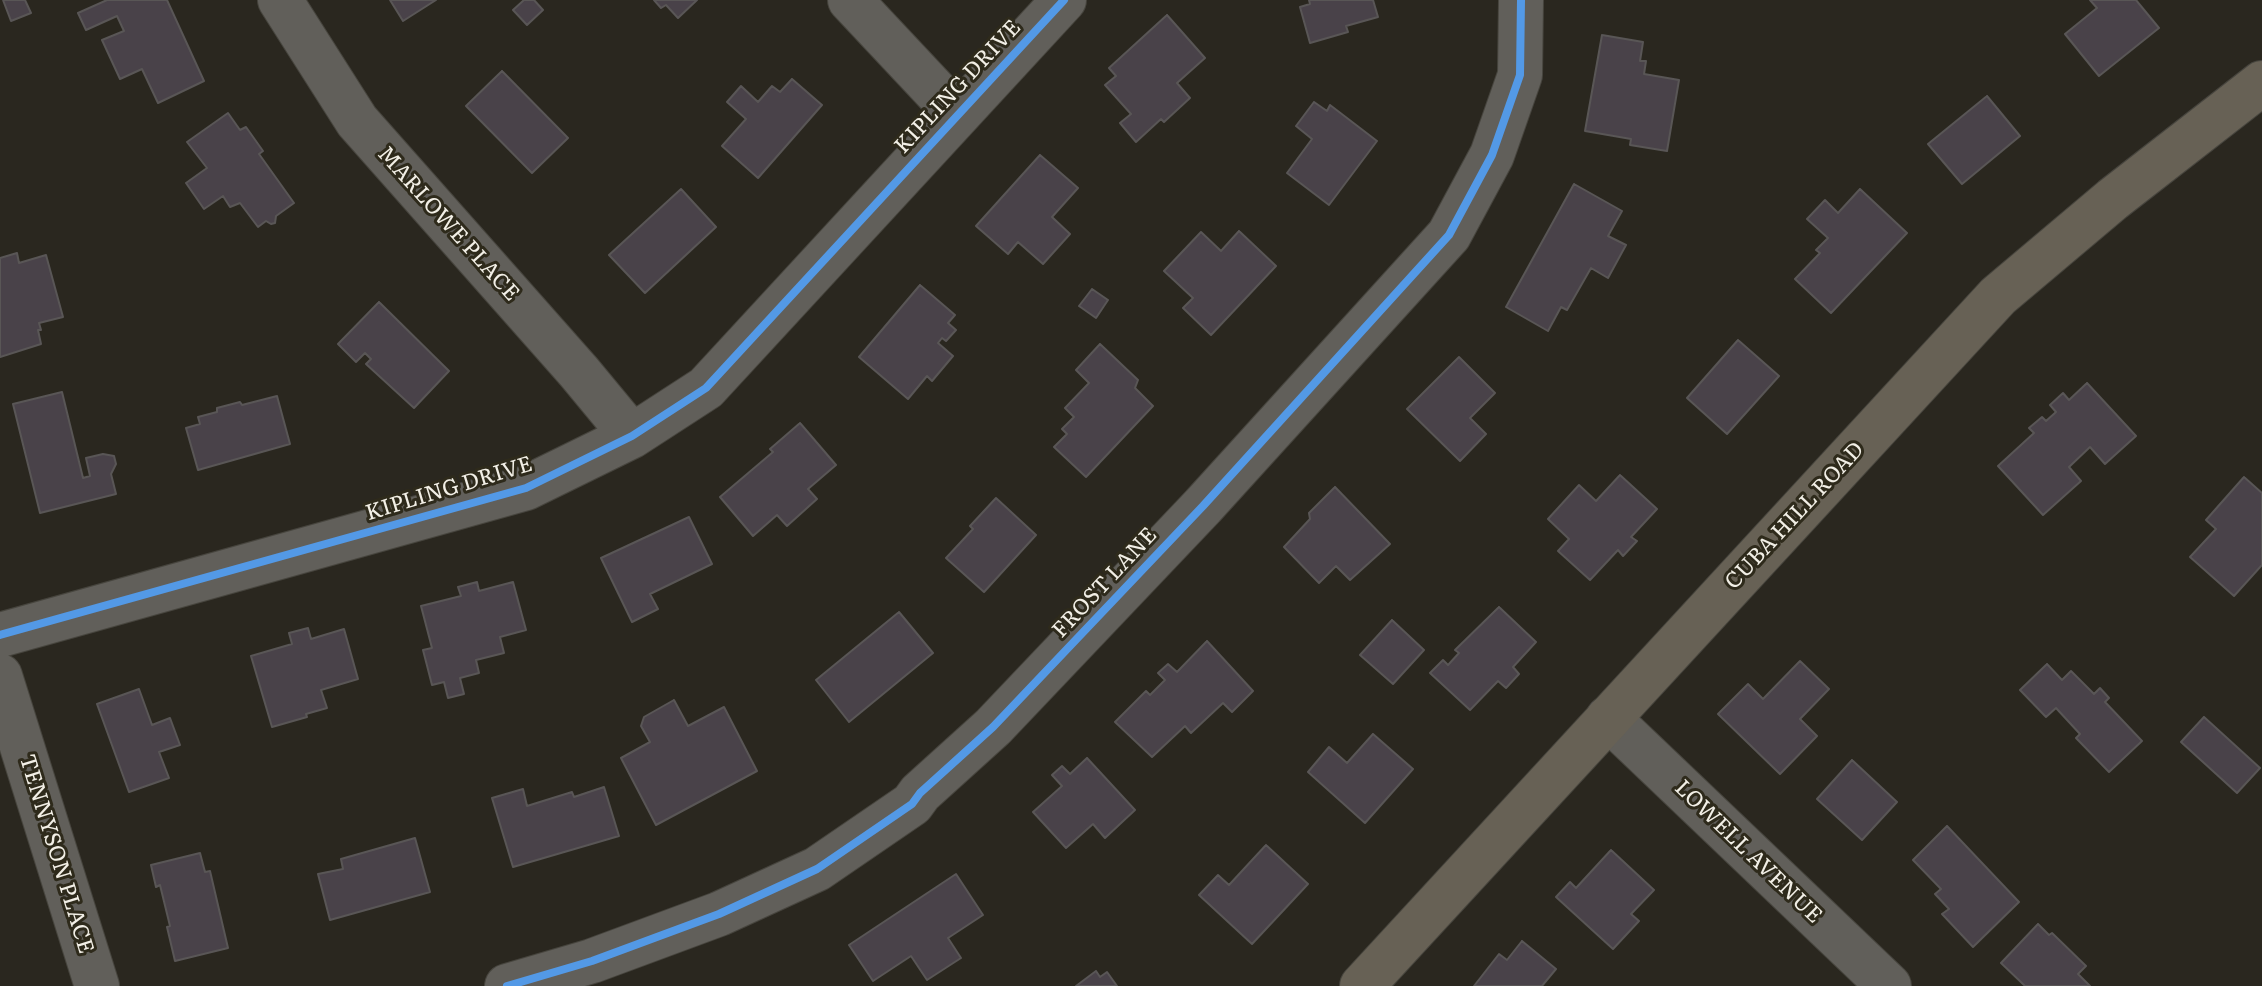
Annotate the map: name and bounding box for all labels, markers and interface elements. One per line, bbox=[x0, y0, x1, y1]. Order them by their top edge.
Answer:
street label: KIPLING DRIVE bbox=[889, 15, 1027, 159]
street label: MARLOWE PLACE bbox=[372, 141, 524, 307]
street label: CUBA HILL ROAD bbox=[1720, 437, 1870, 595]
street label: KIPLING DRIVE bbox=[362, 451, 536, 527]
street label: FROST LANE bbox=[1047, 522, 1163, 644]
street label: TENNYSON PLACE bbox=[13, 751, 99, 957]
street label: LOWELL AVENUE bbox=[1669, 775, 1827, 929]

